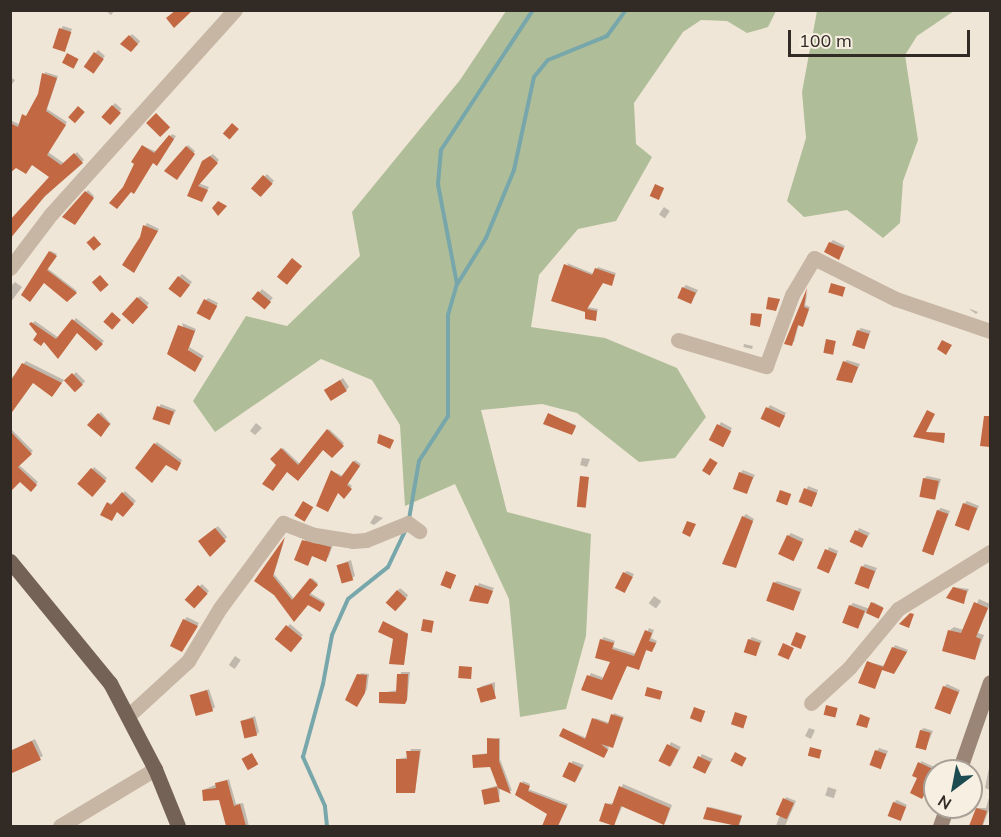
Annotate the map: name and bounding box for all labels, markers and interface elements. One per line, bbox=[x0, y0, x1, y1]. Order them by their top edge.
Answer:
scale bar bbox=[791, 18, 972, 56]
text: 100 m bbox=[799, 29, 852, 52]
north arrow bbox=[923, 759, 983, 819]
text: N bbox=[934, 791, 955, 814]

